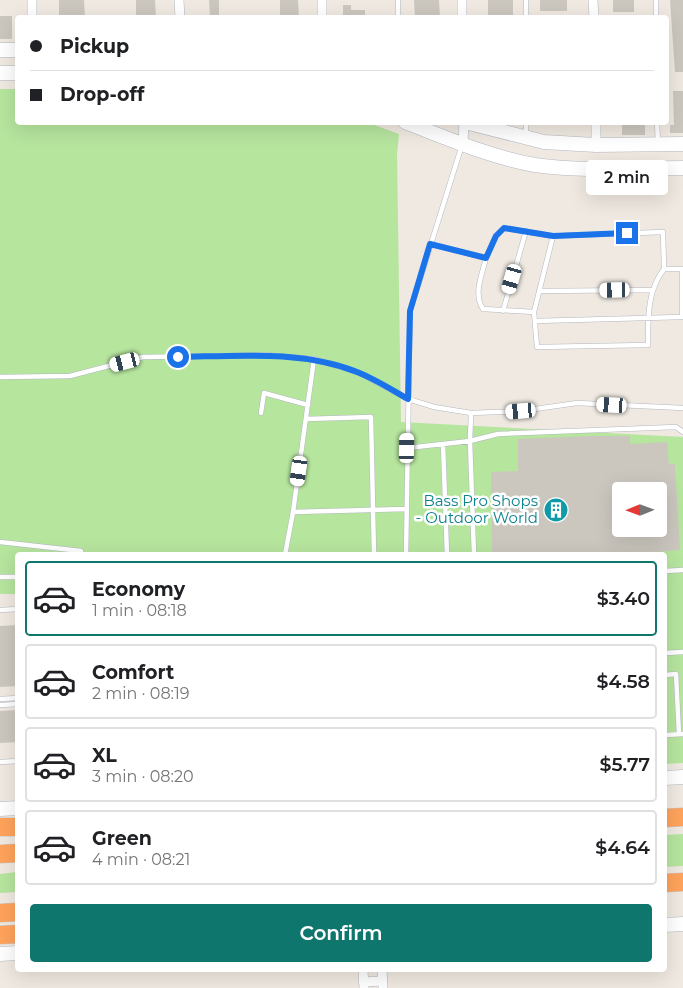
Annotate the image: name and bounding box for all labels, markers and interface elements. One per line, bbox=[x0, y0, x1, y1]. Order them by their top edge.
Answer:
text: Pickup bbox=[60, 35, 129, 58]
text: Drop-off bbox=[60, 83, 144, 106]
callout: 2 min bbox=[586, 160, 668, 196]
text: 2 min bbox=[604, 168, 650, 187]
route end bbox=[616, 222, 638, 244]
car bbox=[500, 263, 523, 295]
car bbox=[599, 282, 630, 298]
route start bbox=[167, 346, 189, 368]
car bbox=[108, 351, 141, 373]
car bbox=[596, 397, 627, 413]
car bbox=[505, 402, 536, 420]
car bbox=[399, 433, 414, 463]
car bbox=[289, 455, 308, 487]
north arrow bbox=[612, 482, 668, 538]
map controls bbox=[612, 482, 667, 537]
place label: Bass Pro Shops - Outdoor World bbox=[416, 491, 538, 527]
building icon: Bass Pro Shops - Outdoor World bbox=[543, 497, 569, 523]
icon: car bbox=[32, 576, 77, 621]
text: Economy bbox=[92, 578, 185, 601]
text: $3.40 bbox=[597, 587, 650, 610]
text: 1 min · 08:18 bbox=[92, 601, 187, 620]
icon: car bbox=[32, 659, 77, 704]
text: Comfort bbox=[92, 661, 174, 684]
text: $4.58 bbox=[596, 670, 650, 693]
text: 2 min · 08:19 bbox=[92, 684, 190, 703]
icon: car bbox=[32, 742, 77, 787]
text: XL bbox=[92, 744, 117, 767]
text: $5.77 bbox=[599, 753, 650, 776]
text: 3 min · 08:20 bbox=[92, 767, 194, 786]
icon: car bbox=[32, 825, 77, 870]
text: Green bbox=[92, 827, 152, 850]
text: $4.64 bbox=[595, 836, 650, 859]
text: 4 min · 08:21 bbox=[92, 850, 190, 869]
button: Confirm bbox=[30, 904, 652, 962]

